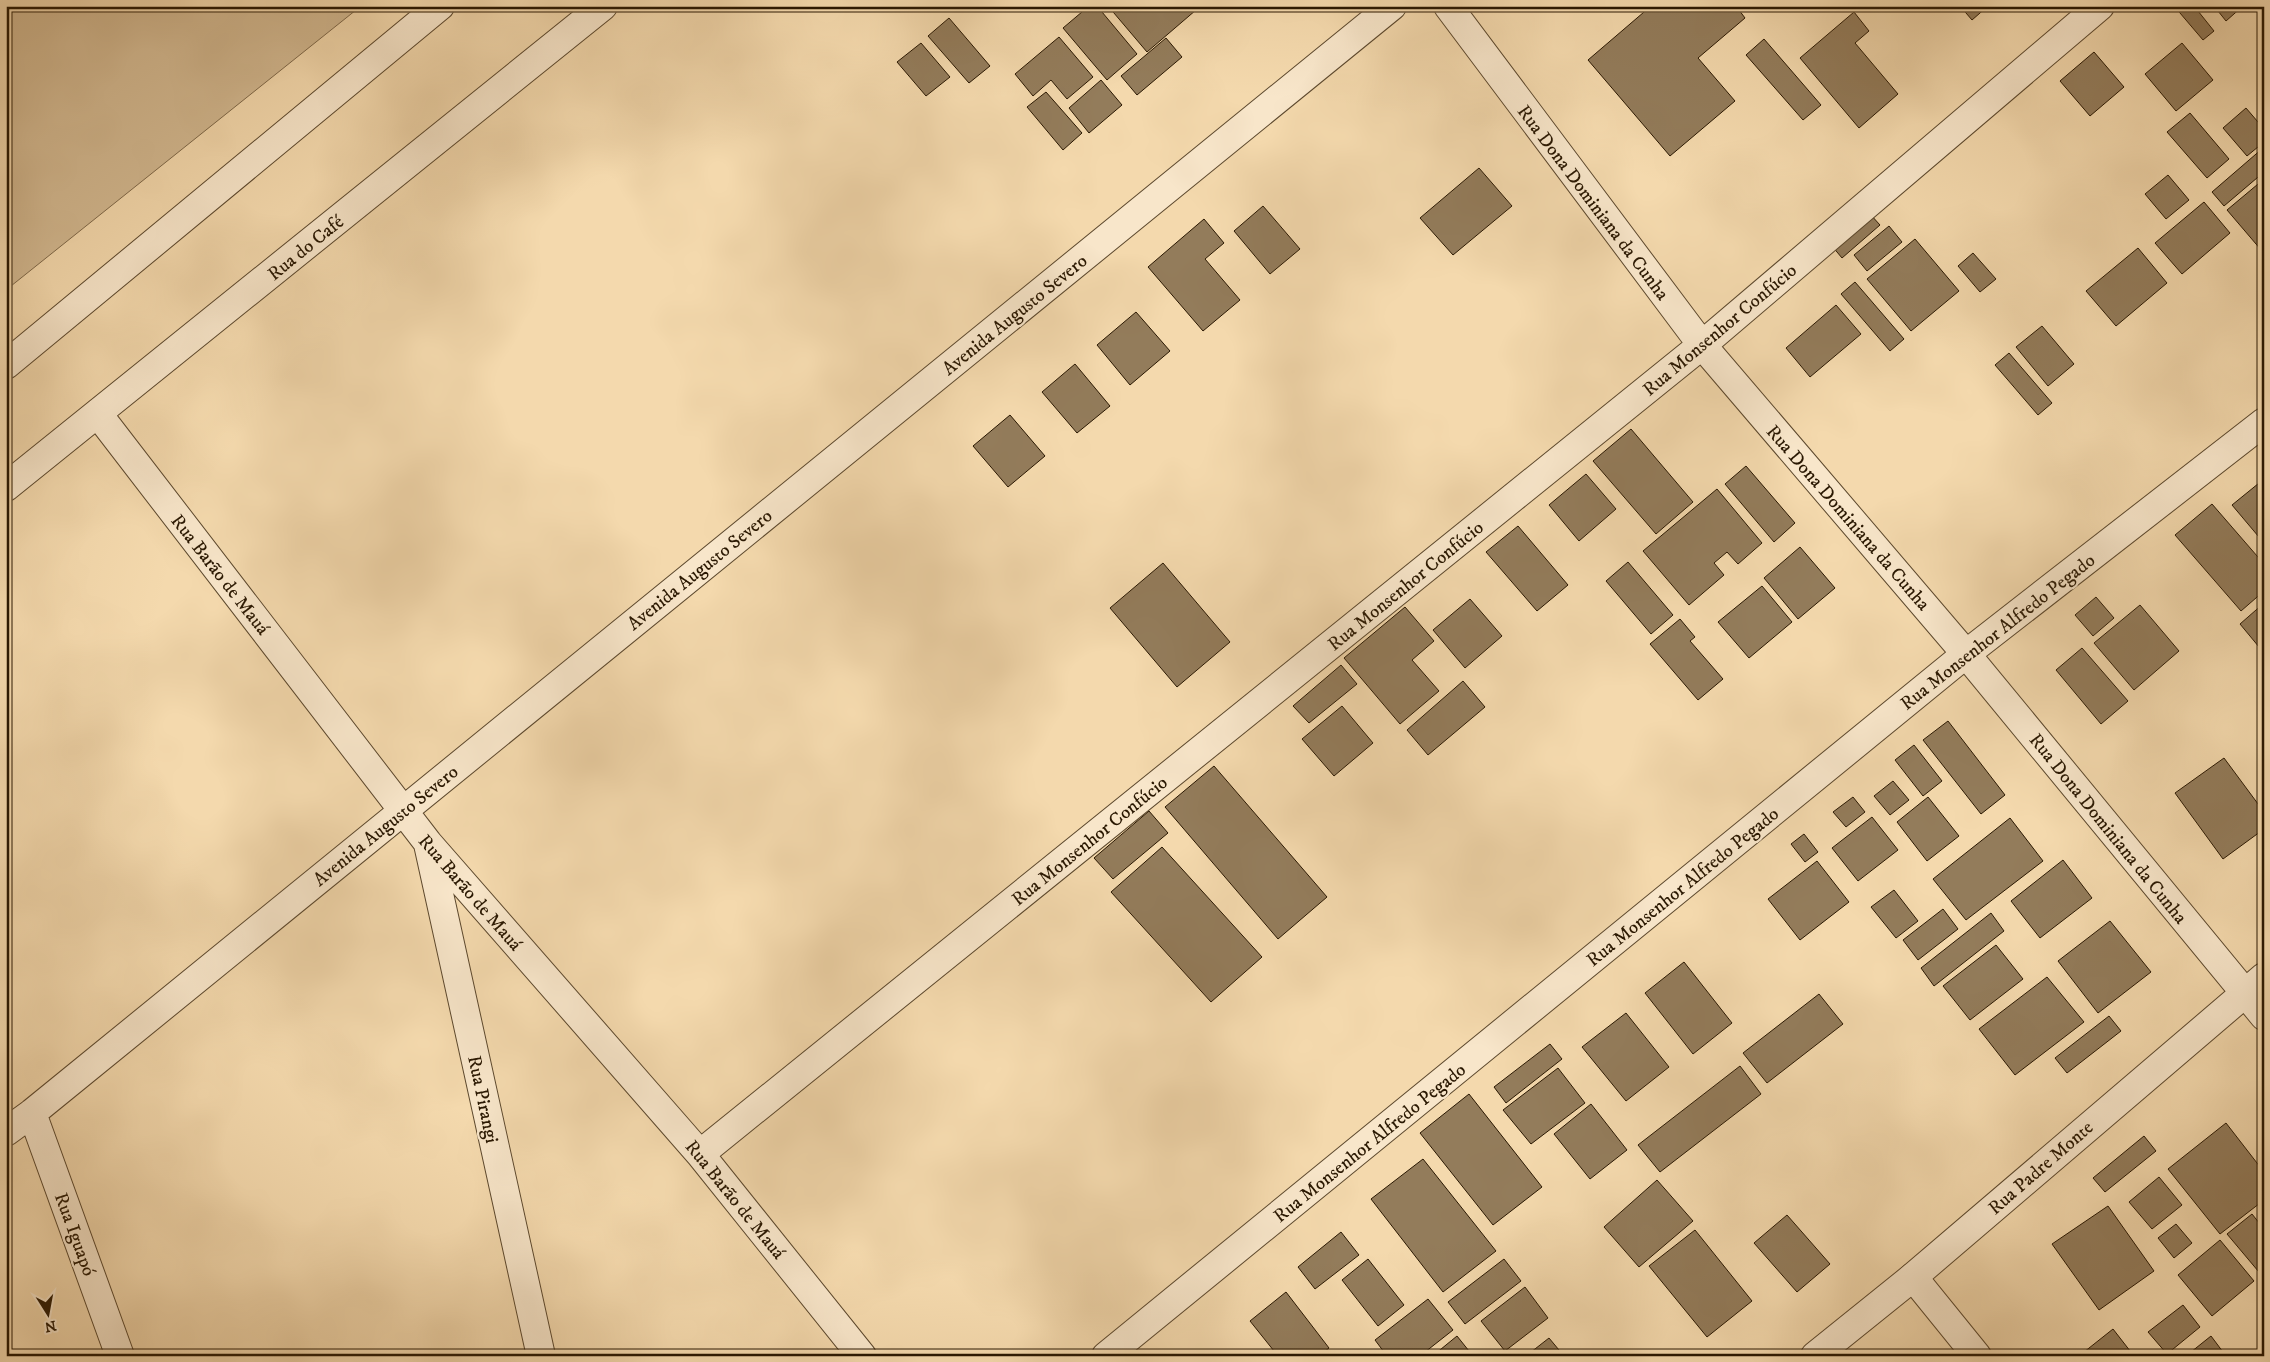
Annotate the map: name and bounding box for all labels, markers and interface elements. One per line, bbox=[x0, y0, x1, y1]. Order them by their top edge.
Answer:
street label: Rua Dona Dominiana da Cunha bbox=[1512, 101, 1674, 305]
street label: Rua do Café bbox=[263, 210, 349, 286]
street label: Avenida Augusto Severo bbox=[938, 250, 1092, 381]
street label: Rua Monsenhor Confúcio bbox=[1638, 259, 1802, 401]
street label: Rua Dona Dominiana da Cunha bbox=[1761, 420, 1935, 615]
street label: Avenida Augusto Severo bbox=[623, 505, 777, 636]
street label: Rua Barão de Mauá bbox=[166, 510, 274, 640]
street label: Rua Monsenhor Confúcio bbox=[1323, 516, 1489, 656]
street label: Rua Monsenhor Alfredo Pegado bbox=[1896, 549, 2100, 715]
street label: Rua Dona Dominiana da Cunha bbox=[2024, 729, 2192, 929]
street label: Avenida Augusto Severo bbox=[309, 761, 463, 892]
street label: Rua Monsenhor Confúcio bbox=[1007, 771, 1173, 911]
street label: Rua Monsenhor Alfredo Pegado bbox=[1582, 802, 1784, 972]
street label: Rua Barão de Mauá bbox=[413, 830, 527, 956]
street label: Rua Pirangi bbox=[462, 1053, 503, 1145]
street label: Rua Monsenhor Alfredo Pegado bbox=[1269, 1058, 1471, 1228]
street label: Rua Padre Monte bbox=[1984, 1116, 2098, 1220]
street label: Rua Barão de Mauá bbox=[680, 1136, 790, 1264]
street label: Rua Iguapó bbox=[49, 1190, 100, 1279]
north arrow bbox=[22, 1290, 72, 1340]
text: N bbox=[42, 1316, 58, 1336]

